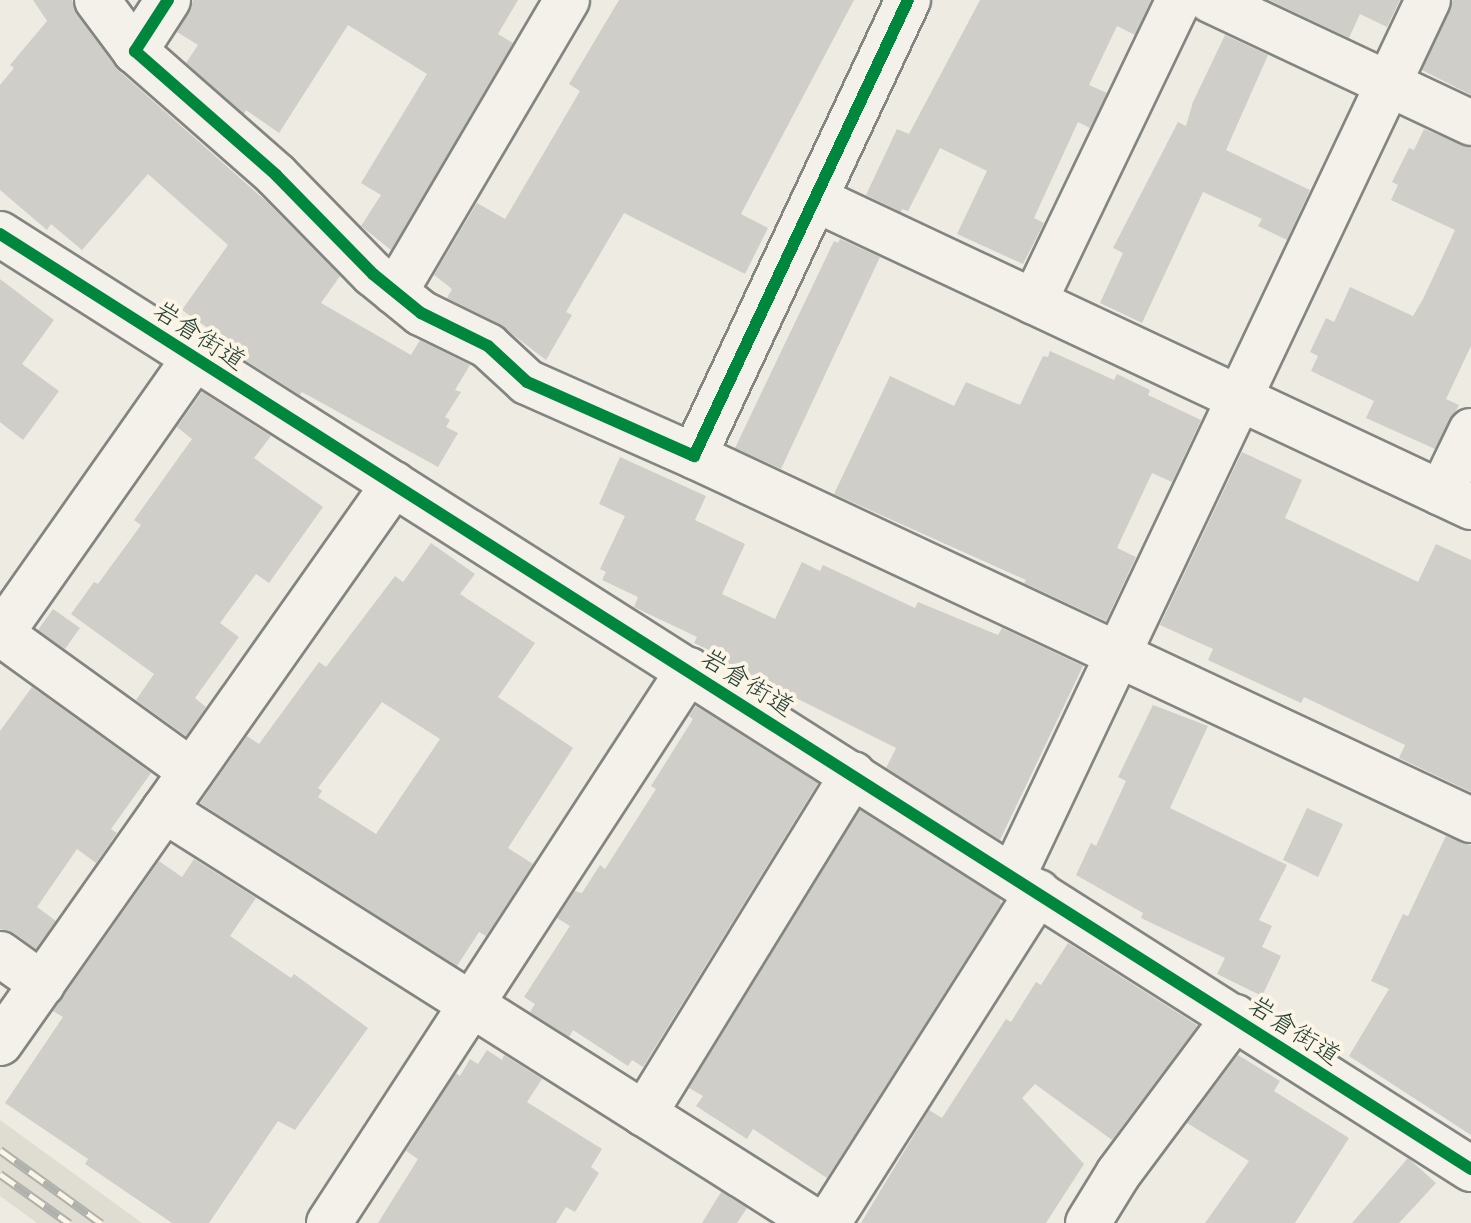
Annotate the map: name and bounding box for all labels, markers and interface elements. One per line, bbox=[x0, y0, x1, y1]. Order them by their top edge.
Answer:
street label: 岩倉街道 bbox=[148, 294, 252, 376]
street label: 岩倉街道 bbox=[696, 641, 800, 723]
street label: 岩倉街道 bbox=[1243, 989, 1347, 1071]

